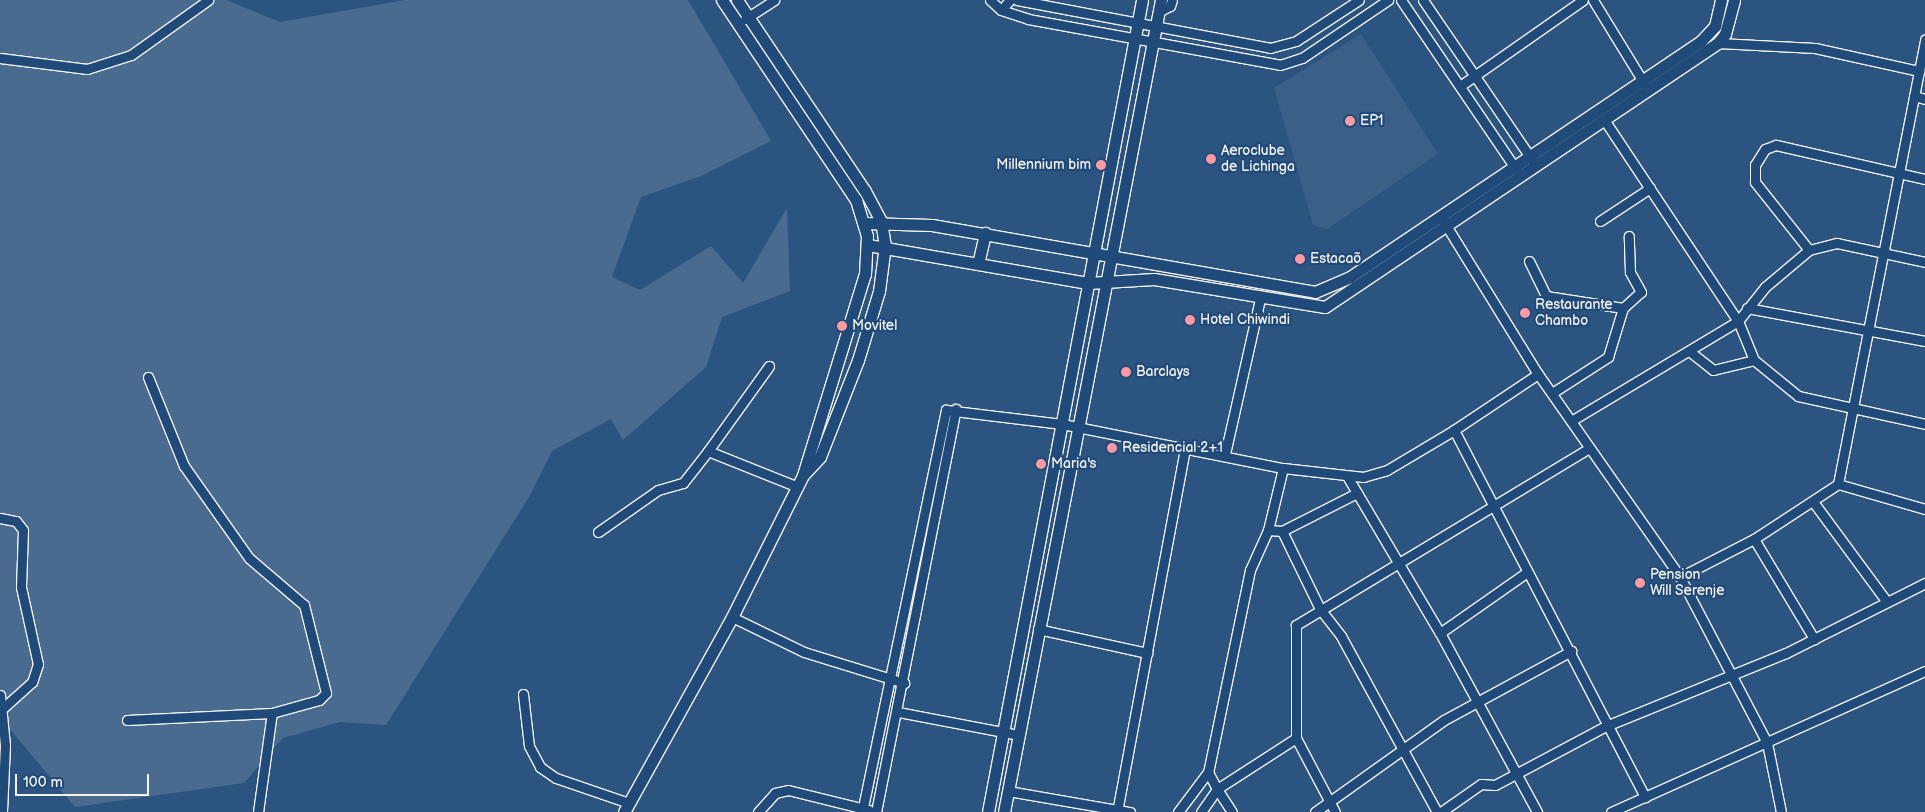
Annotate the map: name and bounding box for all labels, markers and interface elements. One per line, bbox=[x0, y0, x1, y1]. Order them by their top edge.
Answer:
place label: EP1 bbox=[1360, 113, 1383, 129]
marker: EP1 bbox=[1344, 115, 1356, 127]
place label: Aeroclube de Lichinga bbox=[1221, 143, 1295, 176]
marker: Aeroclube de Lichinga bbox=[1205, 153, 1217, 165]
place label: Millennium bim bbox=[996, 157, 1091, 173]
marker: Millennium bim bbox=[1095, 159, 1107, 171]
place label: Estacaõ bbox=[1310, 251, 1361, 267]
marker: Estacaõ bbox=[1294, 253, 1306, 265]
place label: Restaurante Chambo bbox=[1535, 297, 1613, 330]
marker: Restaurante Chambo bbox=[1519, 307, 1531, 319]
place label: Hotel Chiwindi bbox=[1200, 312, 1290, 328]
marker: Hotel Chiwindi bbox=[1184, 314, 1196, 326]
place label: Movitel bbox=[852, 318, 897, 334]
marker: Movitel bbox=[836, 320, 848, 332]
place label: Barclays bbox=[1136, 364, 1190, 380]
marker: Barclays bbox=[1120, 366, 1132, 378]
place label: Residencial 2+1 bbox=[1122, 440, 1223, 456]
marker: Residencial 2+1 bbox=[1106, 442, 1118, 454]
place label: Maria's bbox=[1051, 456, 1096, 472]
marker: Maria's bbox=[1035, 458, 1047, 470]
place label: Pension Will Serenje bbox=[1650, 567, 1725, 600]
marker: Pension Will Serenje bbox=[1634, 577, 1646, 589]
scale bar bbox=[18, 764, 151, 796]
text: 100 m bbox=[23, 773, 63, 792]

